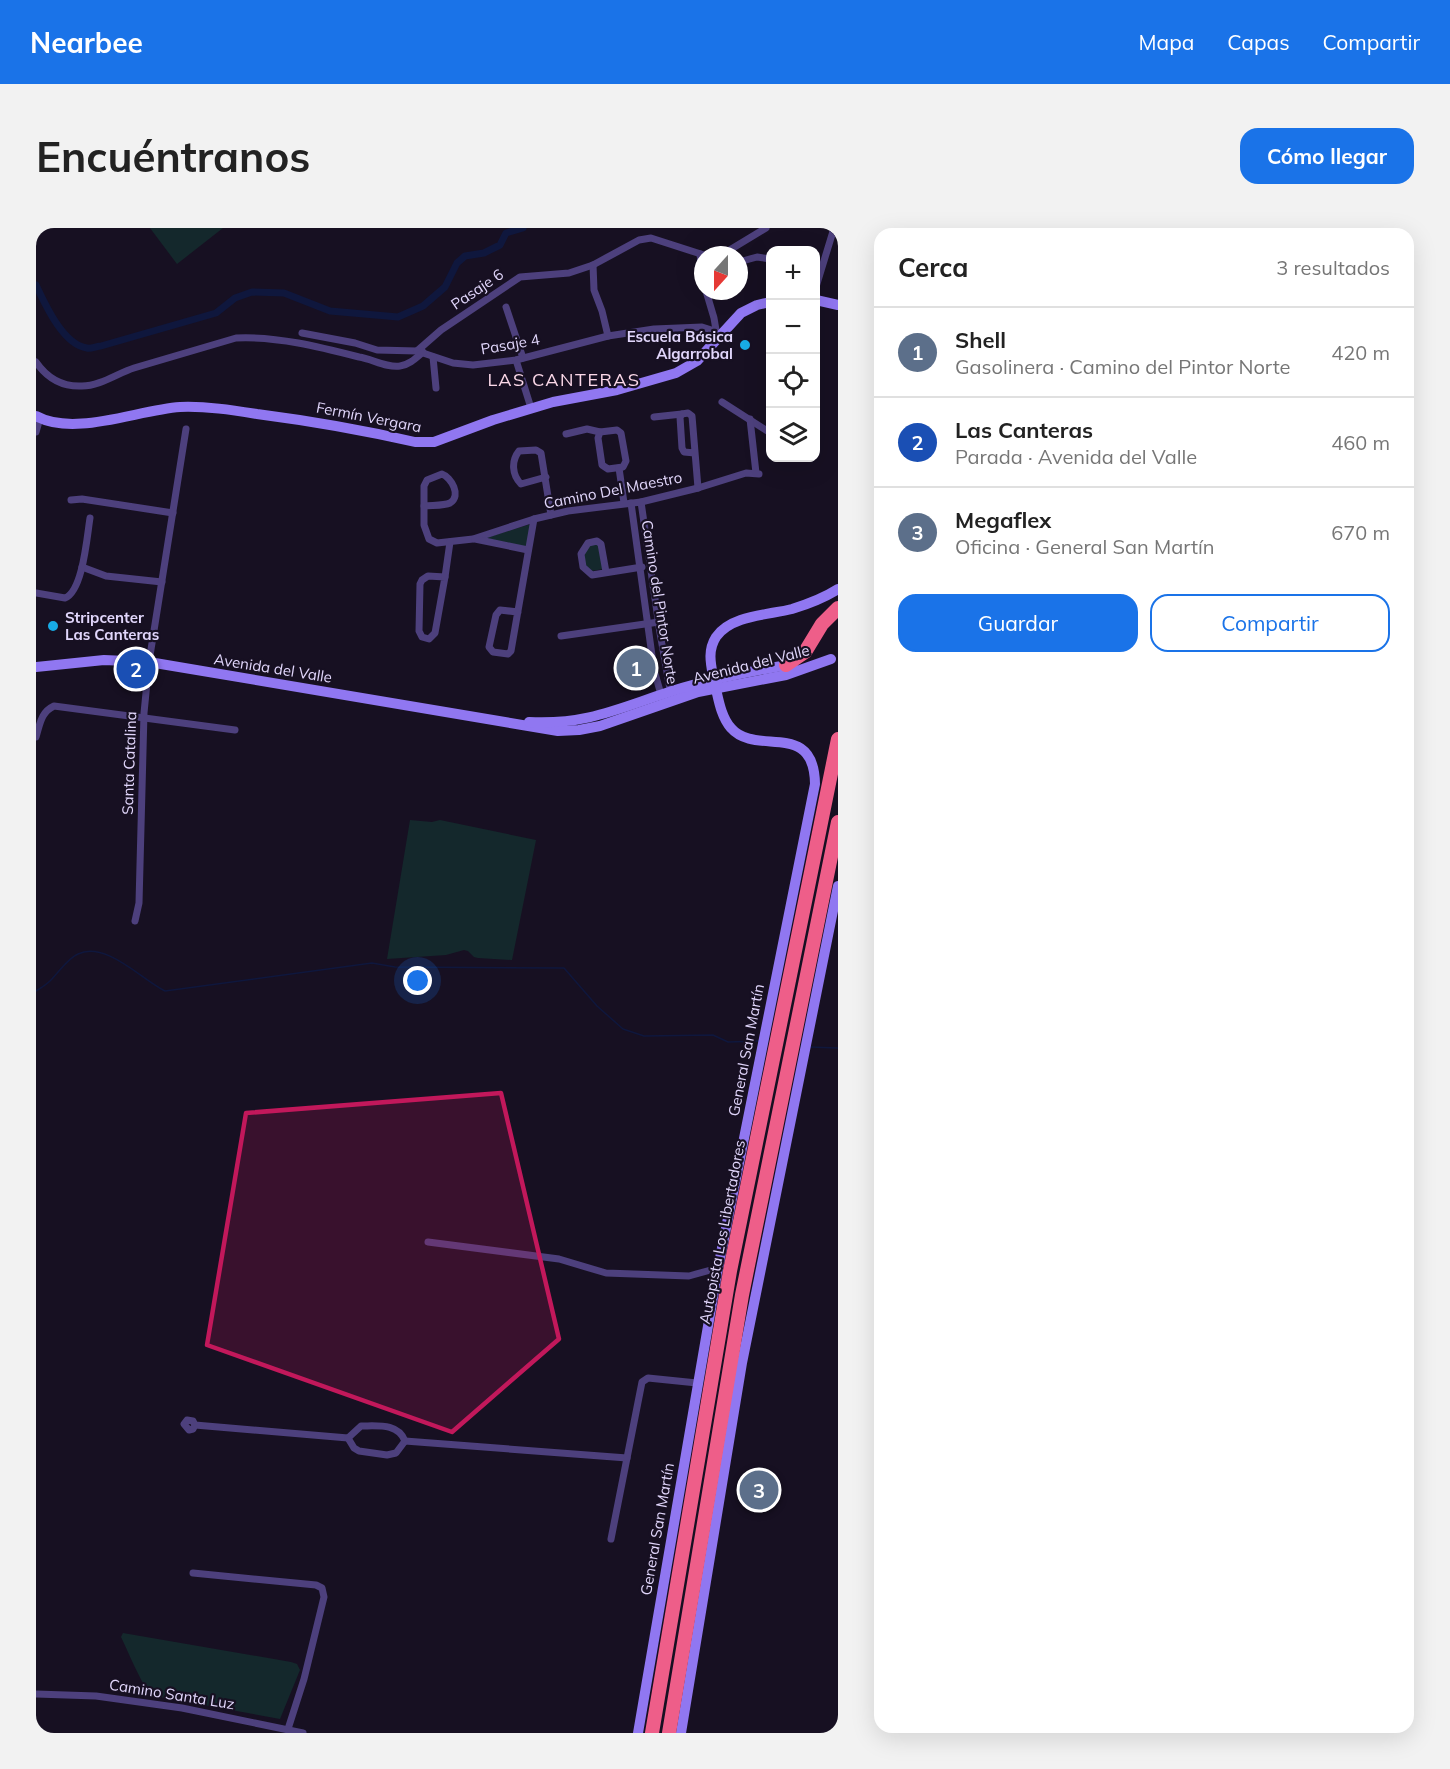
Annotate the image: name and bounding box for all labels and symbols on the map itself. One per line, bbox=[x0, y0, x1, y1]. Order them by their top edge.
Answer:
north arrow bbox=[694, 246, 748, 300]
street label: Pasaje 6 bbox=[447, 264, 507, 314]
place label: Escuela Básica Algarrobal bbox=[627, 327, 733, 363]
street label: Pasaje 4 bbox=[479, 329, 541, 359]
marker: Escuela Básica Algarrobal bbox=[738, 338, 752, 352]
district label: LAS CANTERAS bbox=[487, 368, 641, 391]
street label: Fermín Vergara bbox=[315, 397, 423, 437]
street label: Camino Del Maestro bbox=[542, 467, 684, 513]
street label: Camino del Pintor Norte bbox=[638, 519, 682, 685]
place label: Stripcenter Las Canteras bbox=[65, 608, 159, 644]
marker: Stripcenter Las Canteras bbox=[46, 619, 60, 633]
street label: Avenida del Valle bbox=[691, 640, 811, 688]
pin: 2 bbox=[116, 646, 156, 692]
pin: 1 bbox=[616, 646, 656, 690]
street label: Avenida del Valle bbox=[213, 649, 333, 687]
street label: Santa Catalina bbox=[118, 711, 140, 815]
your location bbox=[403, 966, 432, 995]
street label: General San Martín bbox=[724, 982, 768, 1118]
street label: Autopista Los Libertadores bbox=[695, 1138, 749, 1326]
street label: General San Martín bbox=[636, 1461, 678, 1597]
pin: 3 bbox=[740, 1468, 778, 1512]
street label: Camino Santa Luz bbox=[108, 1675, 236, 1713]

